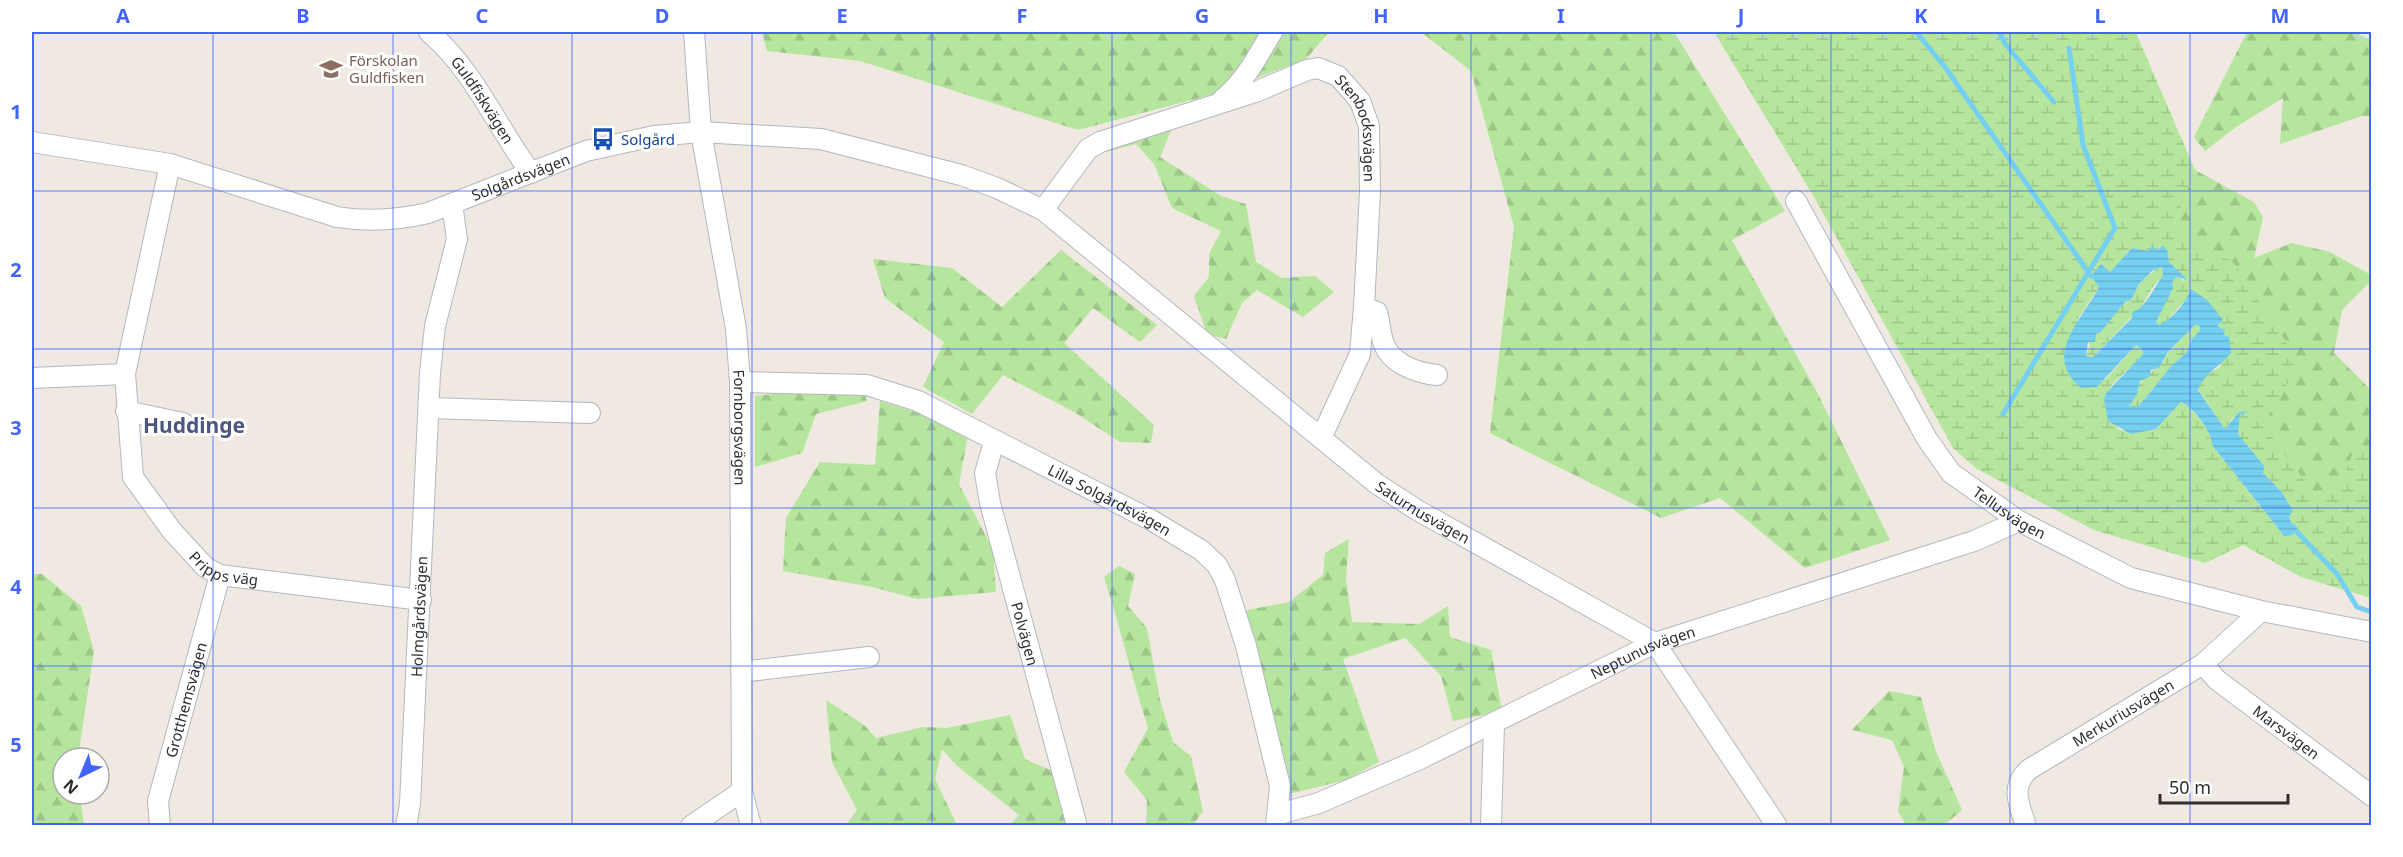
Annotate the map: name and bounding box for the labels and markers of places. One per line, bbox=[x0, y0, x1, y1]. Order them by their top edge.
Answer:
place label: Förskolan Guldfisken bbox=[349, 50, 424, 87]
school or university icon: Förskolan Guldfisken bbox=[318, 56, 344, 82]
bus stop icon: Solgård bbox=[590, 126, 616, 152]
place label: Solgård bbox=[621, 129, 675, 149]

